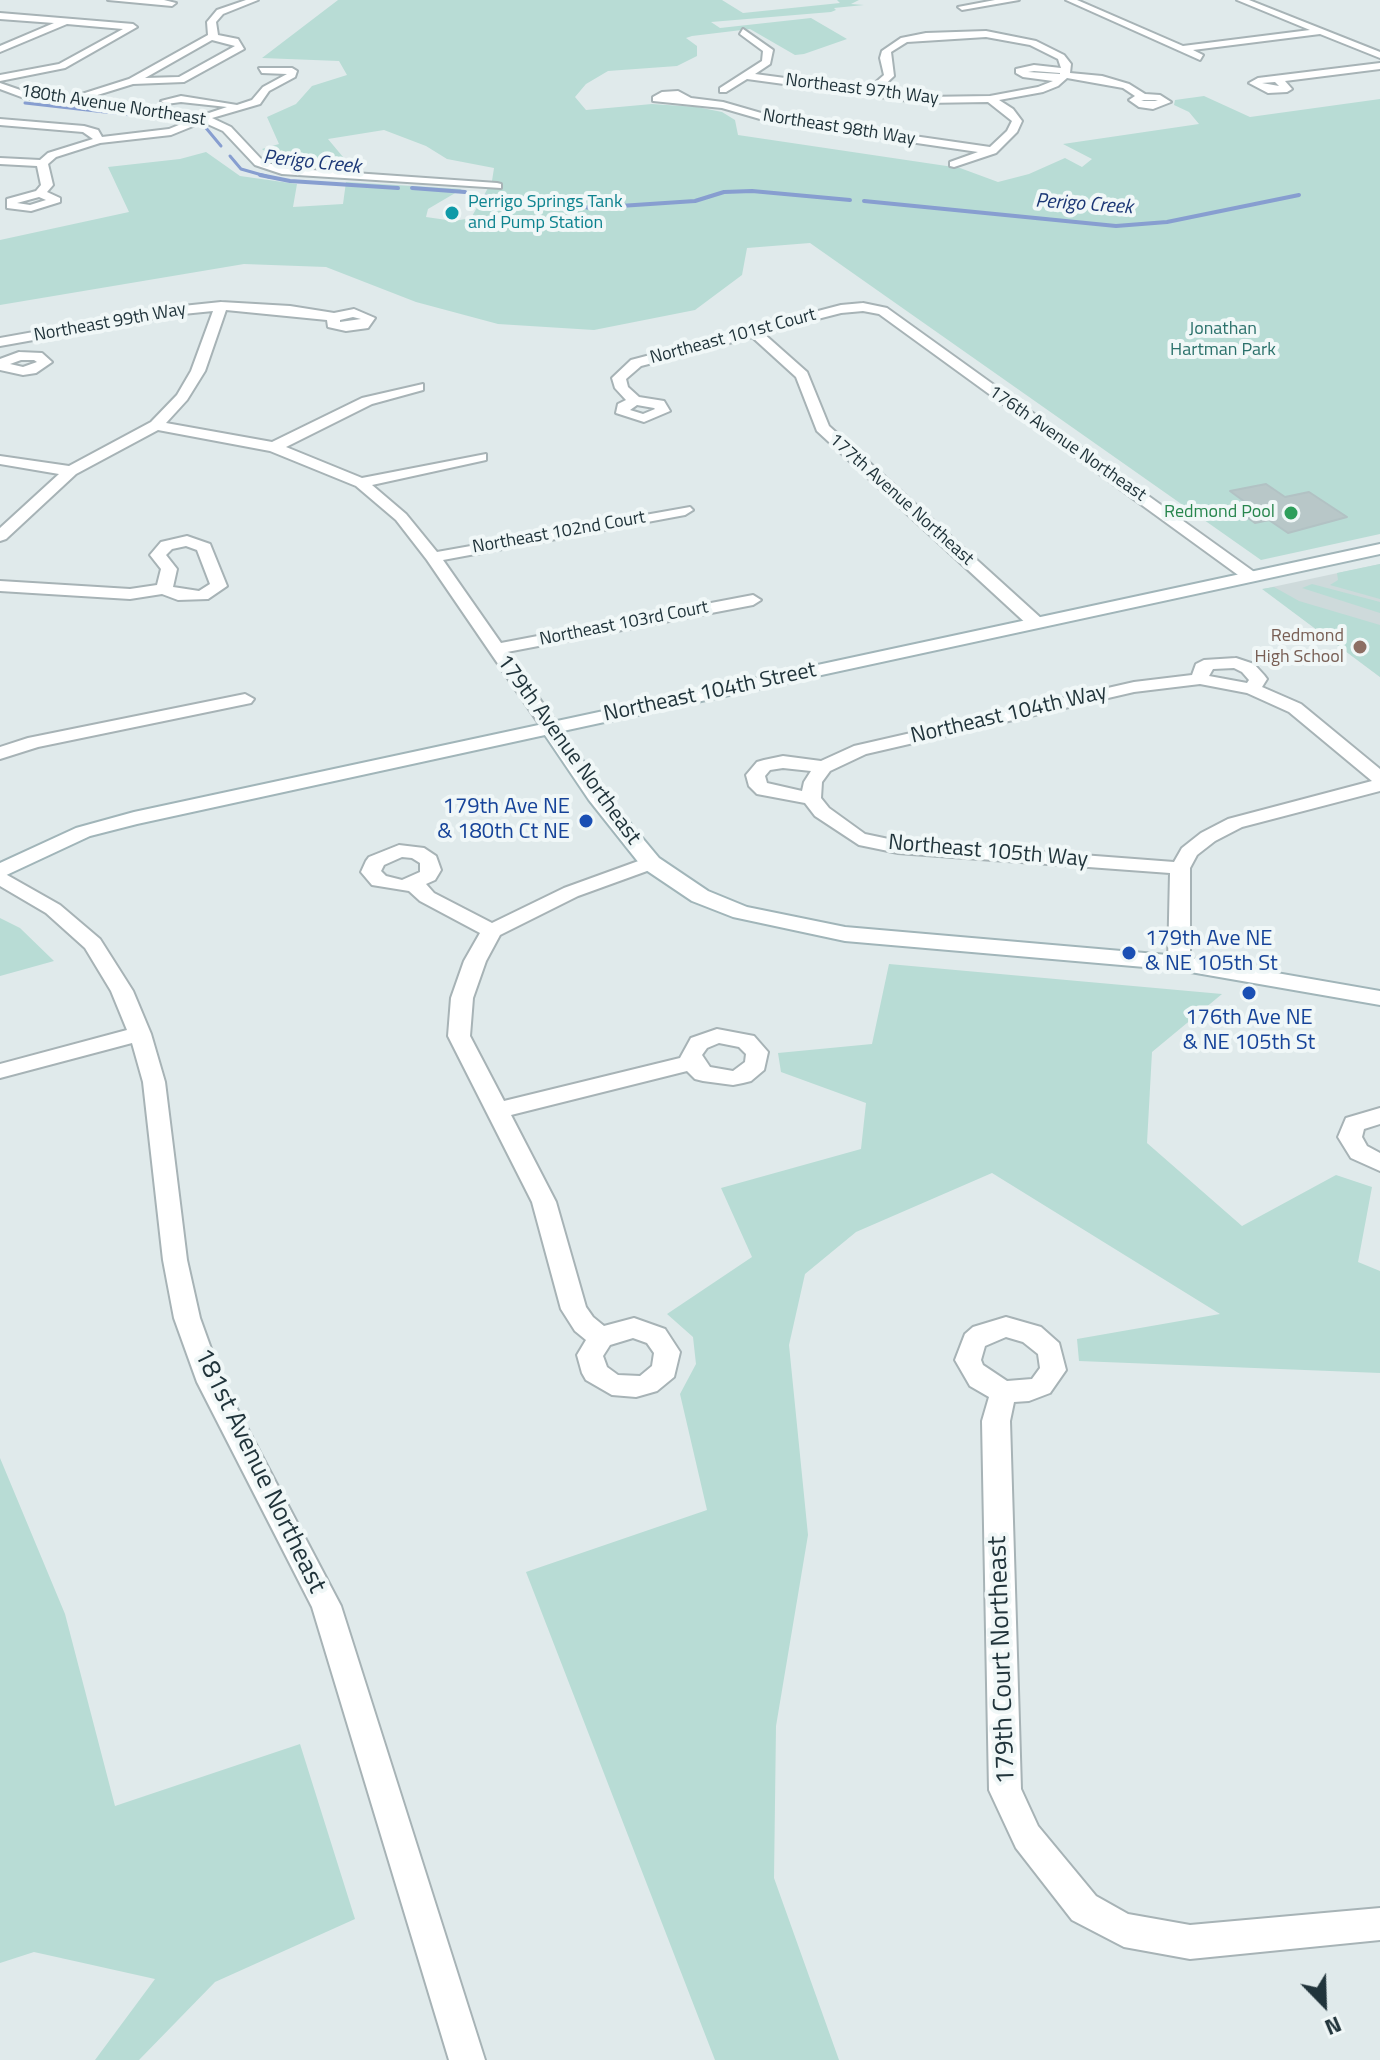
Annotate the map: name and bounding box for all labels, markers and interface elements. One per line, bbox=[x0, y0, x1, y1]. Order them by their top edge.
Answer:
street label: Northeast 97th Way bbox=[784, 70, 940, 110]
street label: 180th Avenue Northeast bbox=[19, 81, 207, 131]
street label: Northeast 98th Way bbox=[761, 105, 917, 151]
water label: Perigo Creek bbox=[262, 146, 362, 180]
water label: Perigo Creek bbox=[1034, 190, 1134, 220]
place label: Perrigo Springs Tank and Pump Station bbox=[468, 192, 623, 234]
marker: Perrigo Springs Tank and Pump Station bbox=[443, 204, 461, 222]
street label: Northeast 99th Way bbox=[32, 299, 188, 347]
street label: Northeast 101st Court bbox=[648, 304, 818, 370]
park label: Jonathan Hartman Park bbox=[1170, 319, 1276, 362]
street label: 176th Avenue Northeast bbox=[984, 382, 1150, 506]
street label: 177th Avenue Northeast bbox=[824, 429, 978, 571]
place label: Redmond Pool bbox=[1164, 502, 1275, 524]
marker: Redmond Pool bbox=[1282, 504, 1300, 522]
street label: Northeast 102nd Court bbox=[471, 507, 647, 559]
street label: Northeast 103rd Court bbox=[538, 597, 710, 651]
place label: Redmond High School bbox=[1255, 626, 1344, 668]
marker: Redmond High School bbox=[1351, 638, 1369, 656]
street label: 179th Avenue Northeast bbox=[490, 650, 646, 850]
street label: Northeast 104th Street bbox=[601, 658, 819, 728]
street label: Northeast 104th Way bbox=[908, 680, 1110, 750]
place label: 179th Ave NE & 180th Ct NE bbox=[437, 795, 570, 846]
marker: 179th Ave NE & 180th Ct NE bbox=[577, 812, 595, 830]
street label: Northeast 105th Way bbox=[887, 830, 1089, 874]
place label: 179th Ave NE & NE 105th St bbox=[1145, 927, 1278, 978]
marker: 179th Ave NE & NE 105th St bbox=[1120, 944, 1138, 962]
marker: 176th Ave NE & NE 105th St bbox=[1240, 984, 1258, 1002]
place label: 176th Ave NE & NE 105th St bbox=[1183, 1006, 1315, 1058]
street label: 181st Avenue Northeast bbox=[186, 1344, 332, 1598]
street label: 179th Court Northeast bbox=[983, 1535, 1023, 1785]
north arrow bbox=[1284, 1964, 1364, 2044]
text: N bbox=[1320, 2007, 1347, 2045]

